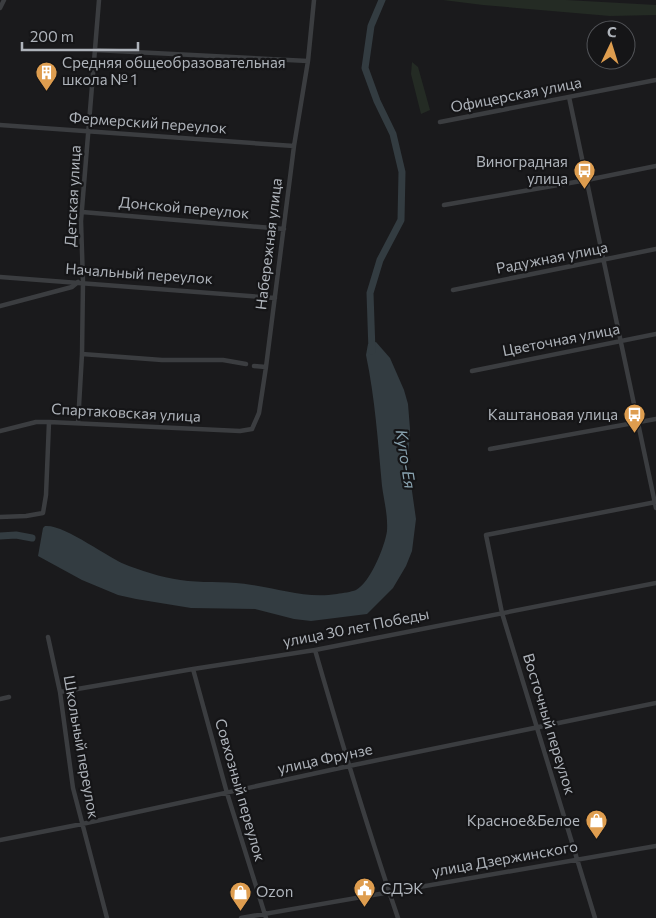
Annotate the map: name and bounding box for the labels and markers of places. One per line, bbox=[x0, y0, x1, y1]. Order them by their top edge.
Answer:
place label: Средняя общеобразовательная школа № 1 bbox=[62, 53, 286, 88]
building icon: Средняя общеобразовательная школа № 1 bbox=[34, 60, 58, 91]
place label: Виноградная улица bbox=[476, 152, 568, 187]
bus stop icon: Виноградная улица bbox=[572, 159, 596, 190]
bus stop icon: Каштановая улица bbox=[622, 403, 646, 434]
place label: Каштановая улица bbox=[488, 405, 618, 423]
shop icon: Красное&Белое bbox=[584, 809, 608, 840]
place label: Красное&Белое bbox=[467, 811, 580, 829]
public building icon: СДЭК bbox=[353, 877, 377, 908]
place label: СДЭК bbox=[381, 879, 423, 897]
shop icon: Ozon bbox=[228, 880, 252, 911]
place label: Ozon bbox=[256, 882, 293, 900]

